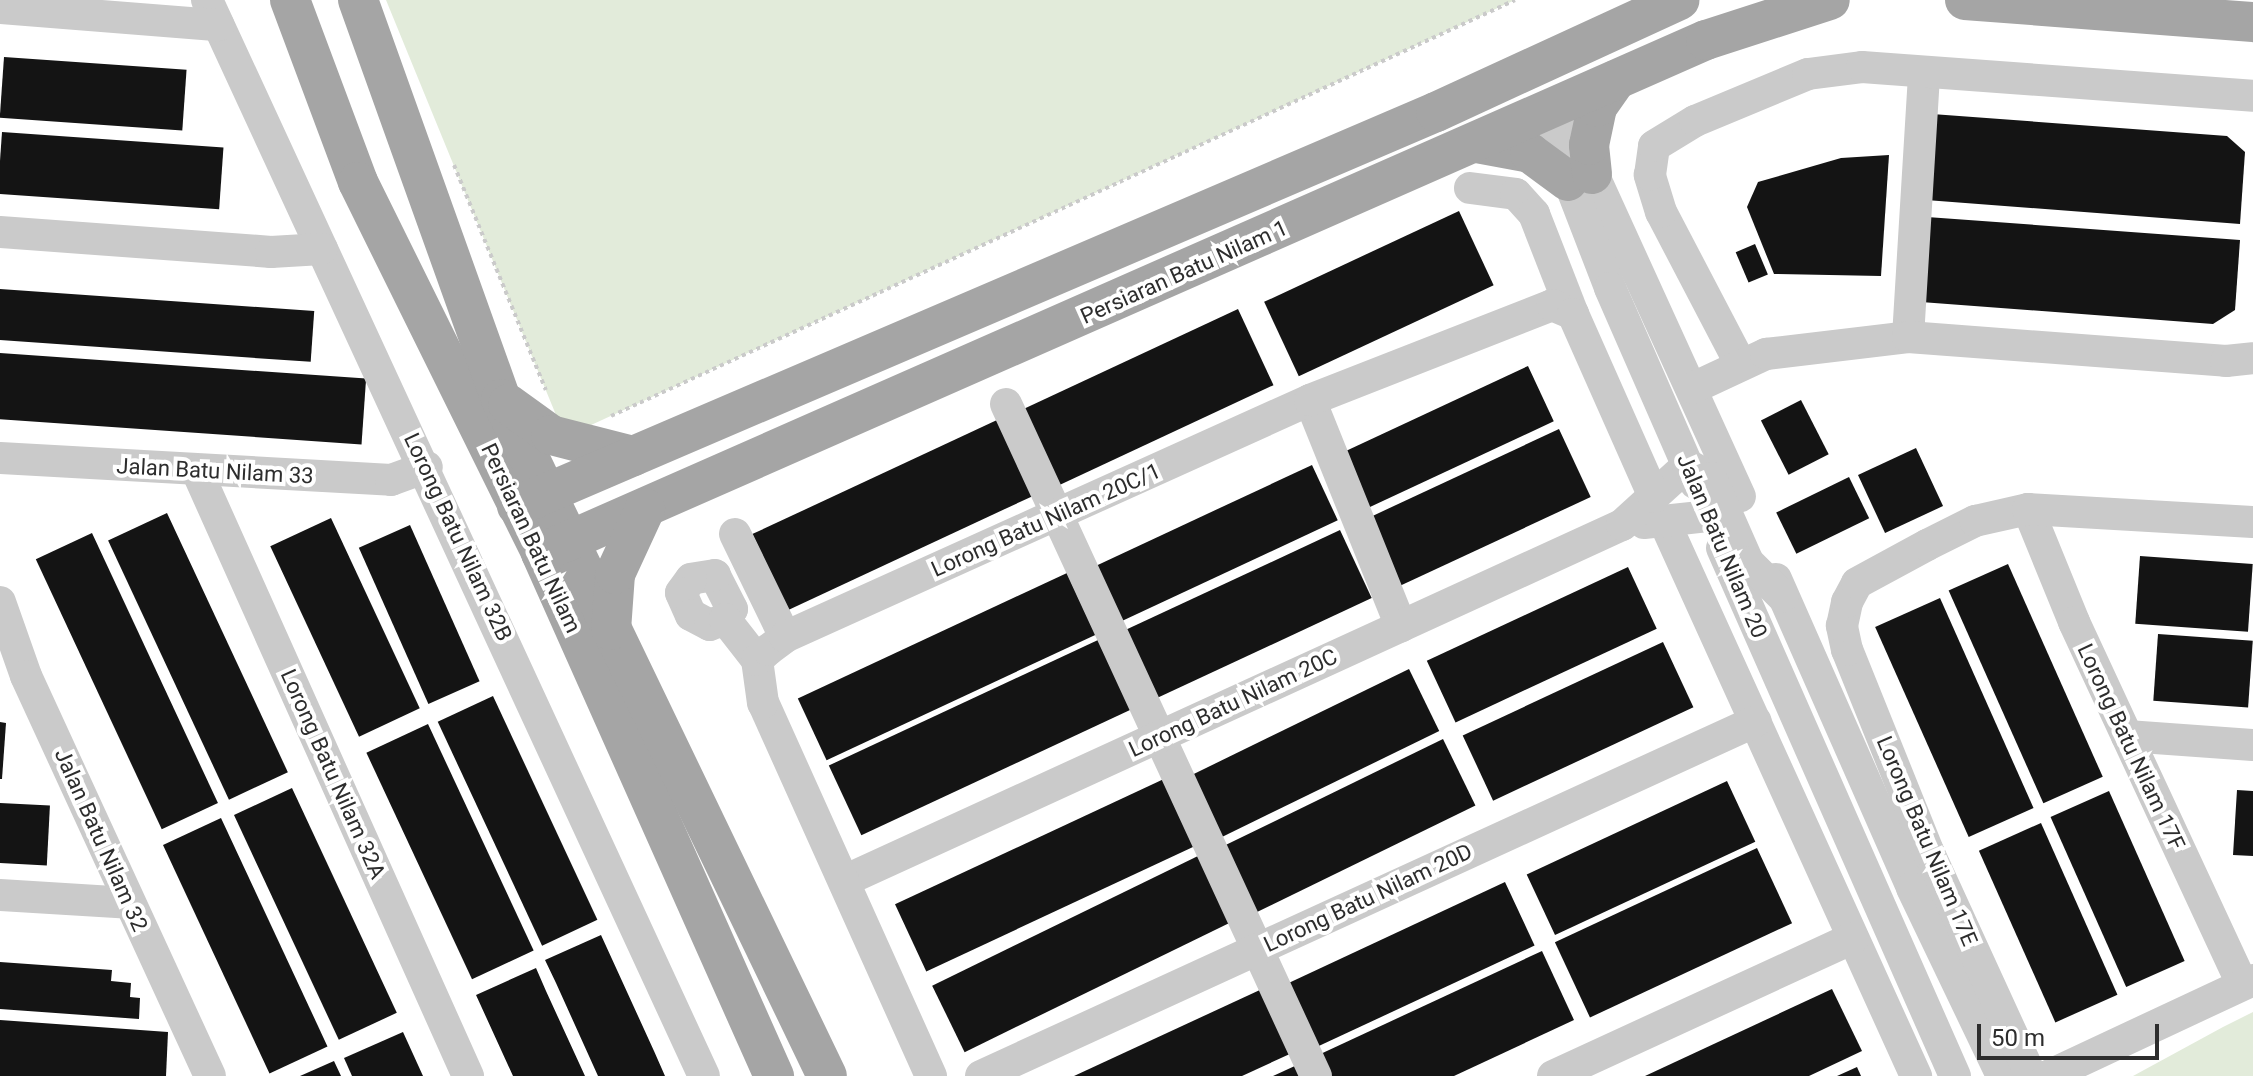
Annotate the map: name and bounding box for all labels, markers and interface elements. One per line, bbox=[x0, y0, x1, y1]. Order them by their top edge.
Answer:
street label: Persiaran Batu Nilam 1 bbox=[1076, 214, 1292, 330]
street label: Lorong Batu Nilam 32B bbox=[398, 429, 518, 645]
street label: Persiaran Batu Nilam bbox=[475, 439, 587, 637]
street label: Jalan Batu Nilam 20 bbox=[1671, 450, 1773, 642]
street label: Jalan Batu Nilam 33 bbox=[116, 453, 314, 489]
street label: Lorong Batu Nilam 20C/1 bbox=[927, 457, 1165, 583]
street label: Lorong Batu Nilam 17F bbox=[2072, 640, 2190, 854]
street label: Lorong Batu Nilam 20C bbox=[1125, 643, 1341, 763]
street label: Lorong Batu Nilam 32A bbox=[275, 665, 391, 883]
street label: Lorong Batu Nilam 17E bbox=[1871, 732, 1983, 950]
street label: Jalan Batu Nilam 32 bbox=[49, 744, 153, 936]
street label: Lorong Batu Nilam 20D bbox=[1260, 838, 1476, 958]
scale bar bbox=[1981, 1008, 2163, 1058]
text: 50 m bbox=[1991, 1024, 2045, 1052]

